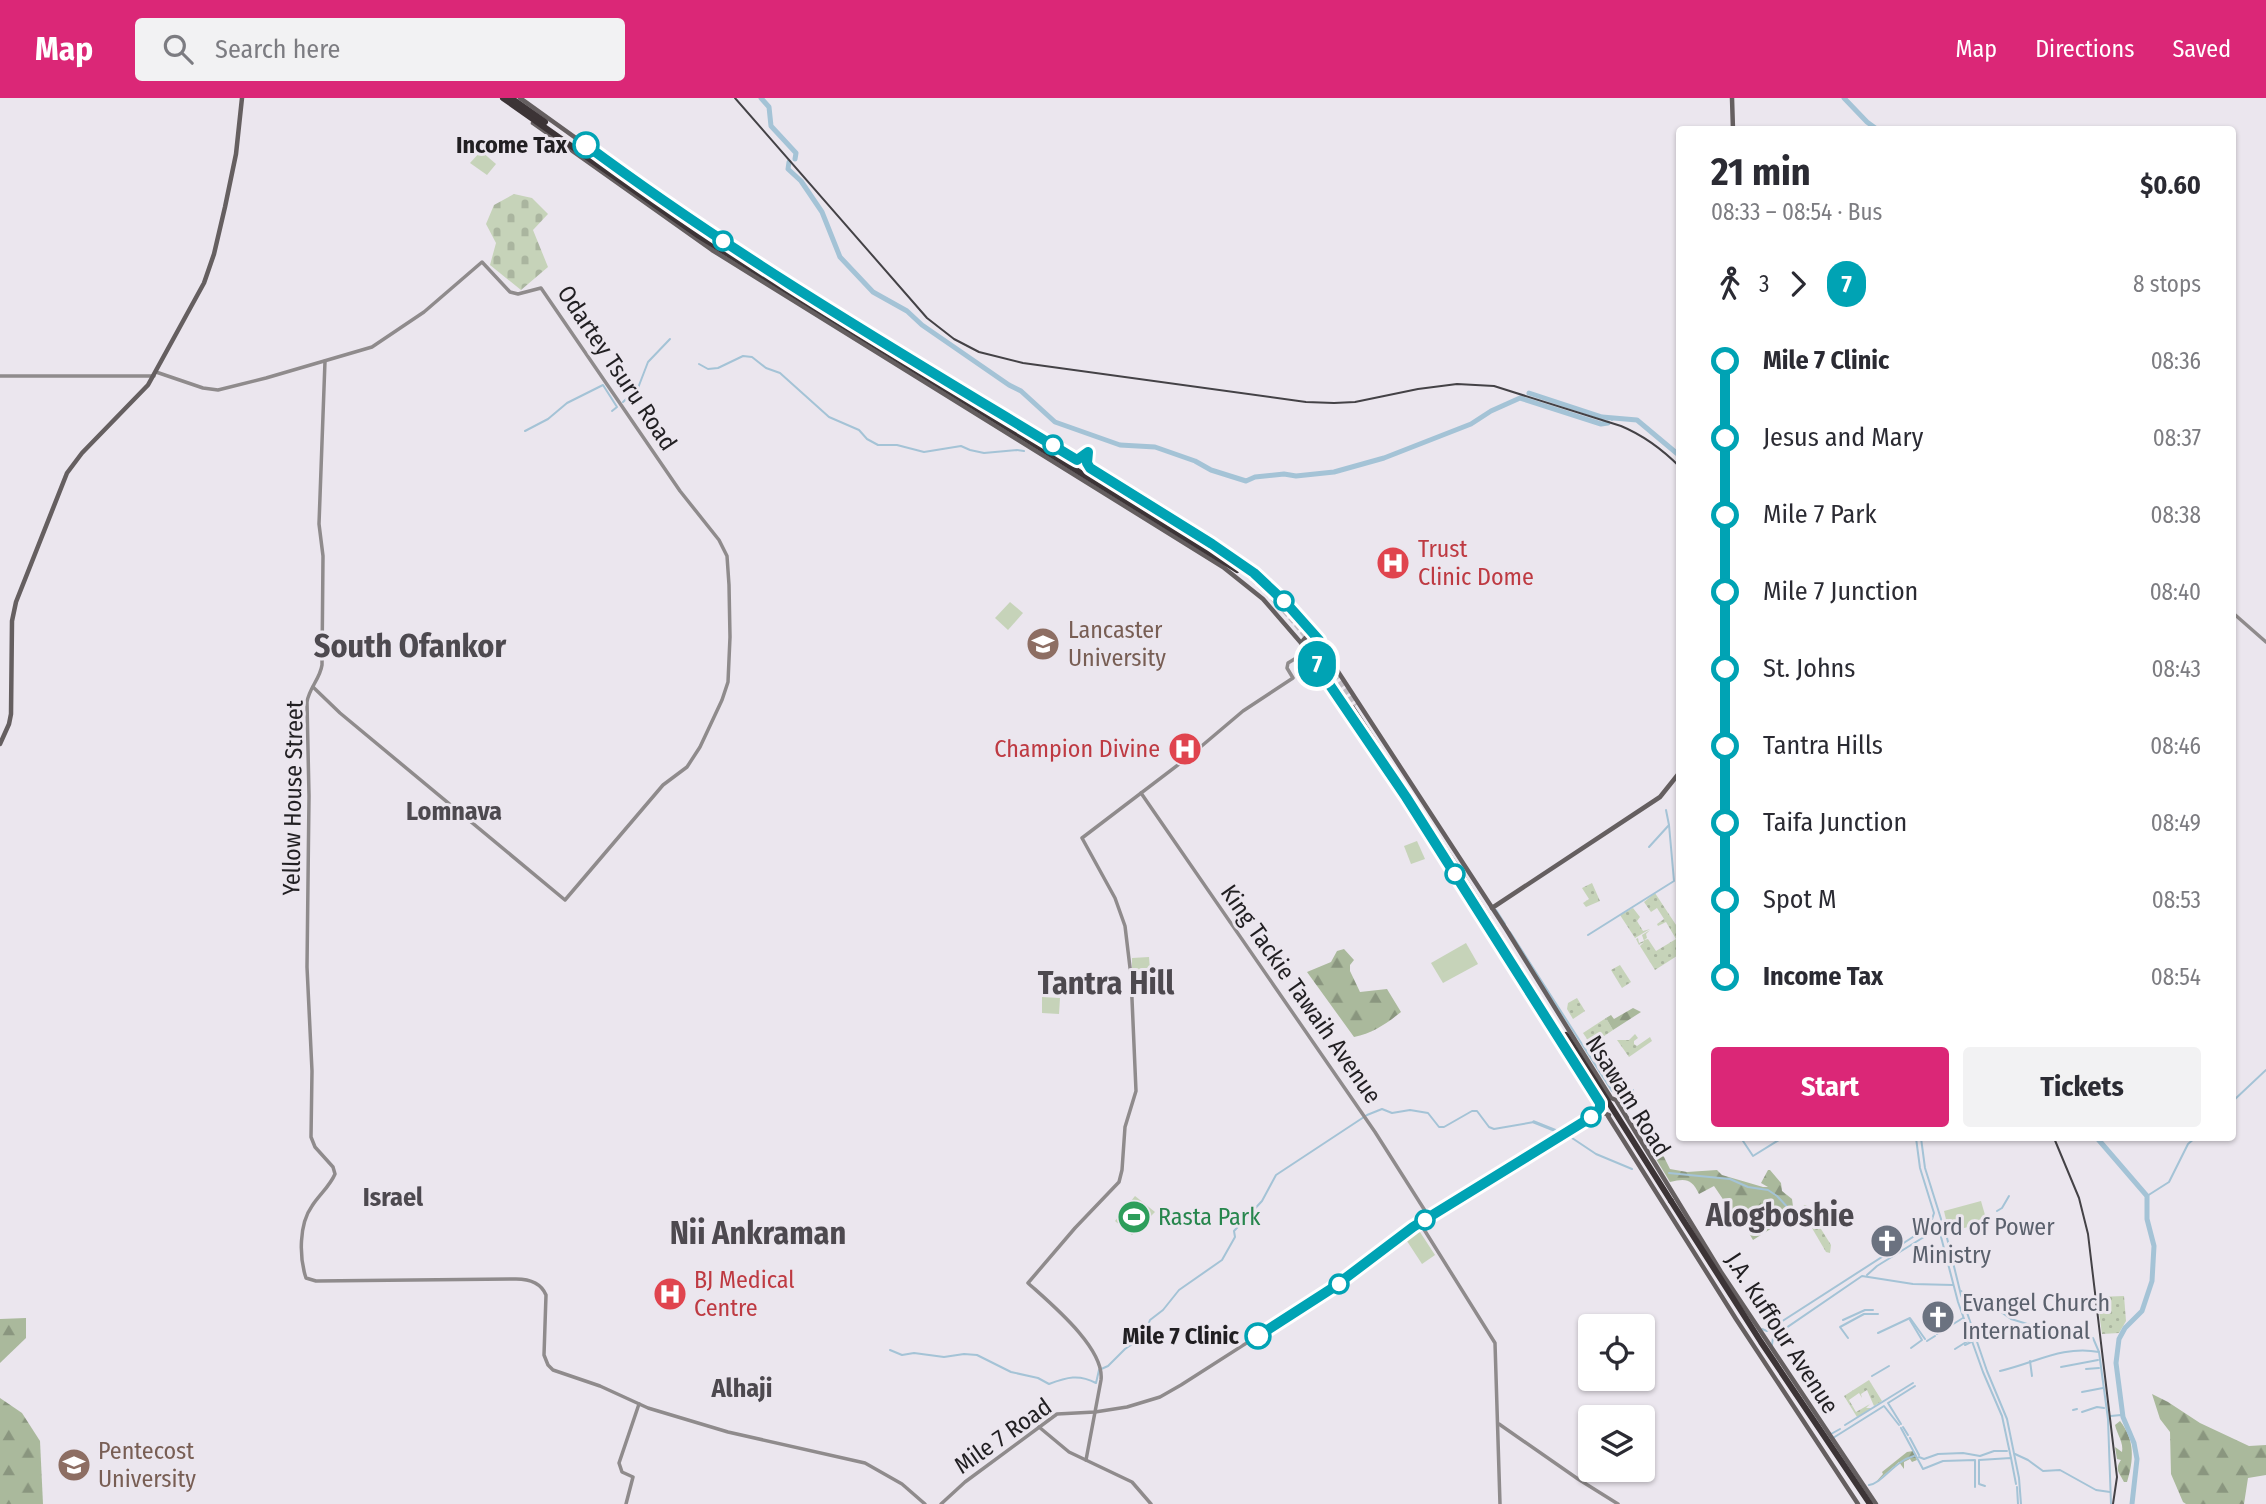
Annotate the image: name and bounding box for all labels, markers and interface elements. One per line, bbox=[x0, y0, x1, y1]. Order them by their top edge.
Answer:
search box bbox=[135, 18, 625, 81]
text: Map bbox=[35, 29, 93, 69]
icon: search bbox=[159, 30, 197, 68]
text: Search here bbox=[215, 34, 340, 65]
text: Map bbox=[1956, 35, 1997, 63]
text: Directions bbox=[2035, 35, 2134, 63]
text: Saved bbox=[2172, 35, 2231, 63]
place label: Income Tax bbox=[456, 131, 568, 159]
marker: Income Tax bbox=[573, 132, 599, 158]
text: 21 min bbox=[1711, 149, 1811, 195]
text: $0.60 bbox=[2140, 170, 2201, 201]
text: 08:33 – 08:54 · Bus bbox=[1711, 198, 1882, 226]
unlabelled marker bbox=[713, 231, 733, 251]
icon: walk bbox=[1711, 265, 1749, 303]
icon: forward bbox=[1779, 265, 1817, 303]
text: 3 bbox=[1759, 270, 1769, 298]
text: 7 bbox=[1841, 270, 1852, 298]
text: 8 stops bbox=[2133, 270, 2201, 298]
street label: Odartey Tsuru Road bbox=[552, 280, 682, 456]
text: Mile 7 Clinic bbox=[1763, 345, 1889, 376]
text: 08:36 bbox=[2151, 347, 2201, 375]
text: Jesus and Mary bbox=[1763, 422, 1923, 453]
text: 08:37 bbox=[2153, 424, 2201, 452]
unlabelled marker bbox=[1043, 435, 1063, 455]
text: Mile 7 Park bbox=[1763, 499, 1877, 530]
text: 08:38 bbox=[2151, 501, 2201, 529]
place label: Trust Clinic Dome bbox=[1418, 535, 1534, 591]
hospital icon: Trust Clinic Dome bbox=[1374, 544, 1412, 582]
text: Mile 7 Junction bbox=[1763, 576, 1918, 607]
text: 08:40 bbox=[2150, 578, 2201, 606]
unlabelled marker bbox=[1274, 591, 1294, 611]
place label: Lancaster University bbox=[1068, 616, 1166, 672]
school or university icon: Lancaster University bbox=[1024, 625, 1062, 663]
district label: South Ofankor bbox=[314, 627, 506, 665]
line badge: 7 bbox=[1294, 641, 1340, 687]
text: 7 bbox=[1312, 650, 1322, 678]
text: St. Johns bbox=[1763, 653, 1855, 684]
text: 08:43 bbox=[2152, 655, 2201, 683]
street label: Yellow House Street bbox=[277, 700, 309, 896]
hospital icon: Champion Divine bbox=[1166, 730, 1204, 768]
text: Tantra Hills bbox=[1763, 730, 1883, 761]
text: 08:46 bbox=[2150, 732, 2201, 760]
place label: Champion Divine bbox=[994, 735, 1160, 763]
district label: Lomnava bbox=[406, 796, 502, 827]
text: Taifa Junction bbox=[1763, 807, 1907, 838]
text: 08:49 bbox=[2151, 809, 2201, 837]
unlabelled marker bbox=[1445, 864, 1465, 884]
street label: King Tackie Tawaih Avenue bbox=[1215, 879, 1387, 1109]
text: Spot M bbox=[1763, 884, 1837, 915]
text: 08:53 bbox=[2152, 886, 2201, 914]
text: Income Tax bbox=[1763, 961, 1883, 992]
text: 08:54 bbox=[2151, 963, 2201, 991]
district label: Tantra Hill bbox=[1038, 964, 1174, 1002]
street label: Nsawam Road bbox=[1580, 1030, 1676, 1162]
button: Start bbox=[1711, 1047, 1949, 1127]
button: Tickets bbox=[1963, 1047, 2201, 1127]
unlabelled marker bbox=[1581, 1107, 1601, 1127]
district label: Israel bbox=[363, 1182, 424, 1213]
district label: Alogboshie bbox=[1705, 1196, 1854, 1234]
sports icon: Rasta Park bbox=[1115, 1198, 1153, 1236]
place label: Rasta Park bbox=[1158, 1203, 1261, 1231]
unlabelled marker bbox=[1415, 1210, 1435, 1230]
place label: Word of Power Ministry bbox=[1912, 1213, 2055, 1269]
district label: Nii Ankraman bbox=[670, 1214, 846, 1252]
church icon: Word of Power Ministry bbox=[1868, 1222, 1906, 1260]
street label: J.A. Kuffour Avenue bbox=[1720, 1247, 1844, 1419]
place label: BJ Medical Centre bbox=[694, 1266, 795, 1322]
unlabelled marker bbox=[1329, 1274, 1349, 1294]
hospital icon: BJ Medical Centre bbox=[651, 1275, 689, 1313]
place label: Evangel Church International bbox=[1962, 1289, 2110, 1345]
church icon: Evangel Church International bbox=[1919, 1298, 1957, 1336]
map controls bbox=[1578, 1314, 1655, 1482]
button: locate bbox=[1578, 1314, 1655, 1391]
place label: Mile 7 Clinic bbox=[1122, 1322, 1240, 1350]
marker: Mile 7 Clinic bbox=[1245, 1323, 1271, 1349]
district label: Alhaji bbox=[711, 1373, 772, 1404]
street label: Mile 7 Road bbox=[949, 1392, 1057, 1480]
button: layers bbox=[1578, 1405, 1655, 1482]
place label: Pentecost University bbox=[98, 1437, 196, 1493]
school or university icon: Pentecost University bbox=[55, 1446, 93, 1484]

